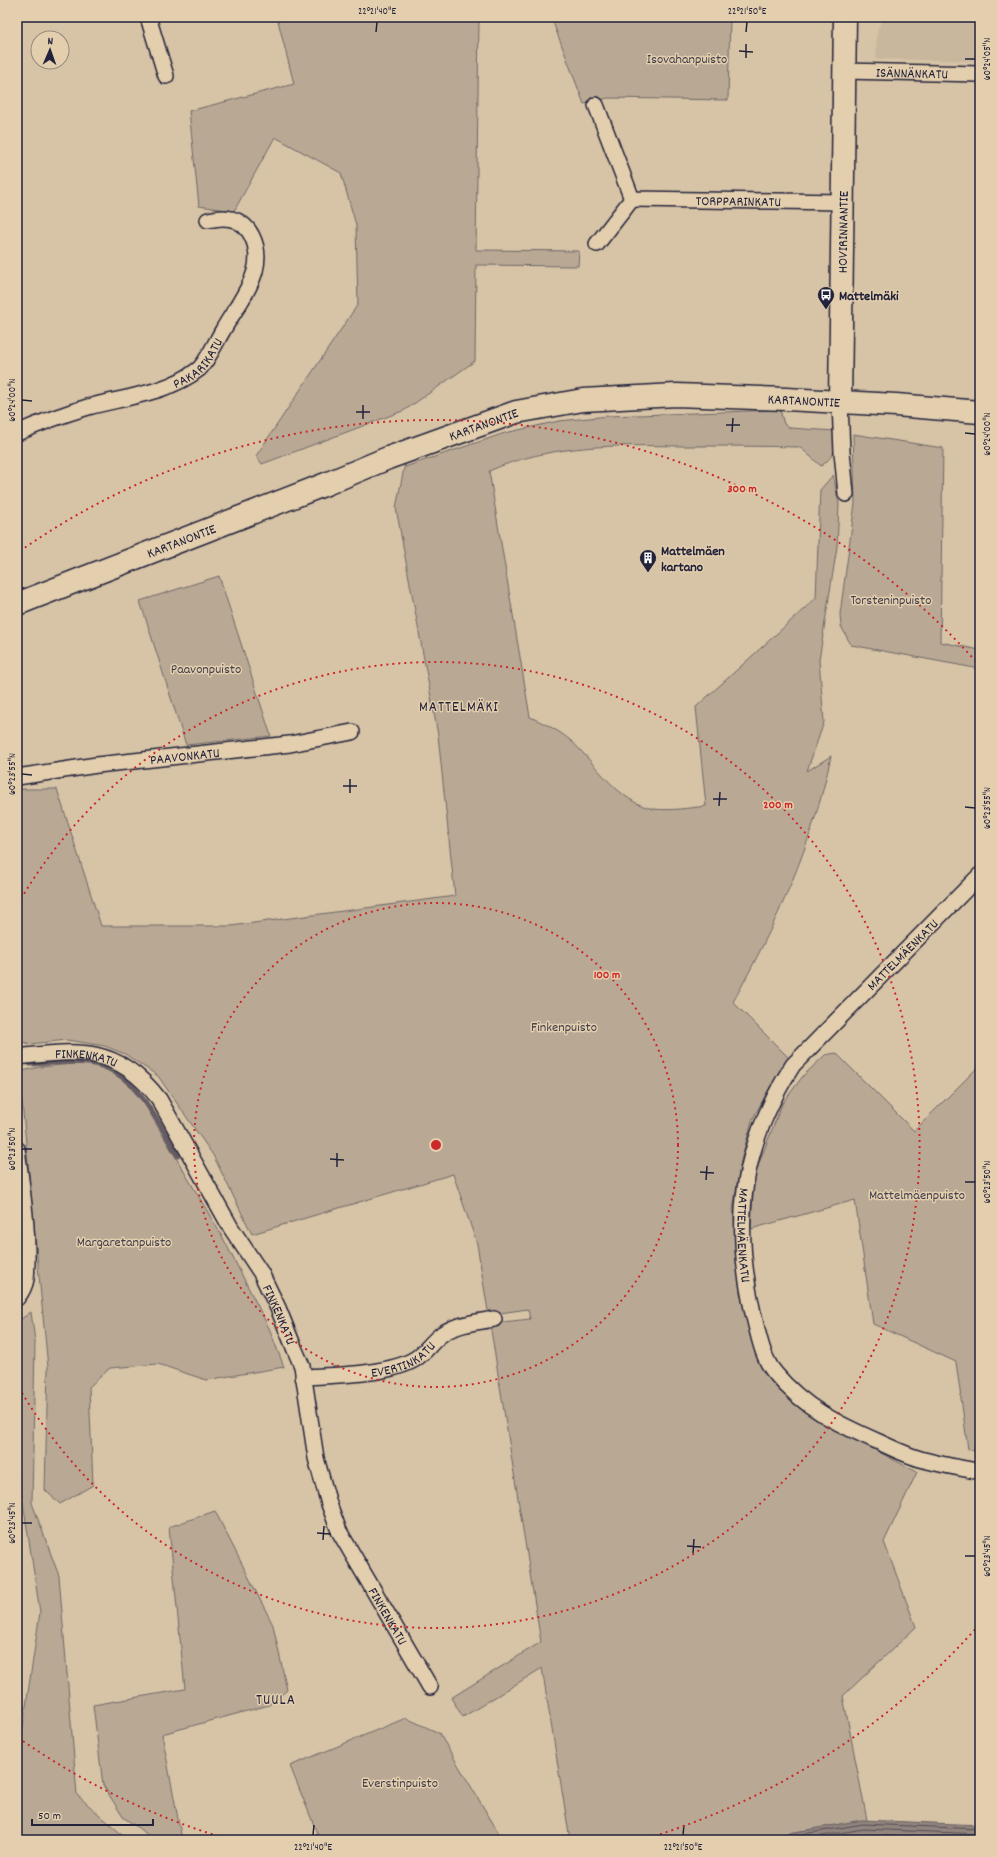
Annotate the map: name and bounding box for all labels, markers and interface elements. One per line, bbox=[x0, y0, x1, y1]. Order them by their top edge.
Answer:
text: 22°21'40"E bbox=[358, 5, 397, 19]
text: 22°21'50"E bbox=[728, 5, 767, 19]
north arrow bbox=[30, 30, 70, 70]
text: N bbox=[47, 34, 54, 50]
text: 60°24'05"N bbox=[981, 38, 995, 80]
park label: Isovahanpuisto bbox=[647, 50, 727, 70]
street label: ISÄNNÄNKATU bbox=[876, 64, 949, 85]
street label: HOVIRINNANTIE bbox=[834, 190, 855, 273]
street label: TORPPARINKATU bbox=[695, 192, 781, 213]
bus stop icon: Mattelmäki bbox=[816, 285, 836, 310]
place label: Mattelmäki bbox=[839, 287, 899, 307]
street label: PAKARIKATU bbox=[170, 335, 229, 395]
text: 60°24'00"N bbox=[6, 378, 20, 422]
street label: KARTANONTIE bbox=[767, 390, 841, 414]
street label: KARTANONTIE bbox=[447, 404, 522, 447]
text: 60°24'00"N bbox=[981, 412, 995, 456]
text: 300 m bbox=[727, 481, 757, 498]
street label: KARTANONTIE bbox=[144, 519, 220, 565]
place label: Mattelmäen kartano bbox=[661, 542, 725, 578]
building icon: Mattelmäen kartano bbox=[638, 548, 658, 573]
park label: Torsteninpuisto bbox=[851, 591, 931, 611]
park label: Paavonpuisto bbox=[171, 660, 241, 680]
district label: MATTELMÄKI bbox=[419, 697, 499, 719]
street label: PAAVONKATU bbox=[149, 744, 221, 771]
text: 60°23'55"N bbox=[6, 753, 20, 795]
text: 60°23'55"N bbox=[981, 787, 995, 829]
text: 200 m bbox=[763, 797, 793, 814]
street label: MATTELMÄENKATU bbox=[863, 915, 944, 996]
text: 100 m bbox=[594, 967, 620, 984]
park label: Finkenpuisto bbox=[531, 1018, 597, 1038]
street label: FINKENKATU bbox=[55, 1045, 121, 1074]
text: 60°23'50"N bbox=[6, 1127, 20, 1170]
centre of rings bbox=[429, 1138, 443, 1152]
text: 60°23'50"N bbox=[981, 1160, 995, 1203]
park label: Mattelmäenpuisto bbox=[869, 1186, 965, 1206]
street label: MATTELMÄENKATU bbox=[730, 1187, 755, 1284]
park label: Margaretanpuisto bbox=[77, 1233, 171, 1253]
street label: FINKENKATU bbox=[256, 1282, 300, 1348]
street label: EVERTINKATU bbox=[370, 1337, 441, 1384]
text: 60°23'45"N bbox=[6, 1502, 20, 1544]
text: 60°23'45"N bbox=[981, 1535, 995, 1577]
street label: FINKENKATU bbox=[362, 1584, 412, 1650]
district label: TUULA bbox=[256, 1690, 296, 1712]
park label: Everstinpuisto bbox=[362, 1774, 438, 1794]
scale bar bbox=[32, 1801, 153, 1827]
text: 50 m bbox=[38, 1808, 61, 1825]
text: 22°21'40"E bbox=[294, 1841, 333, 1855]
text: 22°21'50"E bbox=[664, 1841, 703, 1855]

